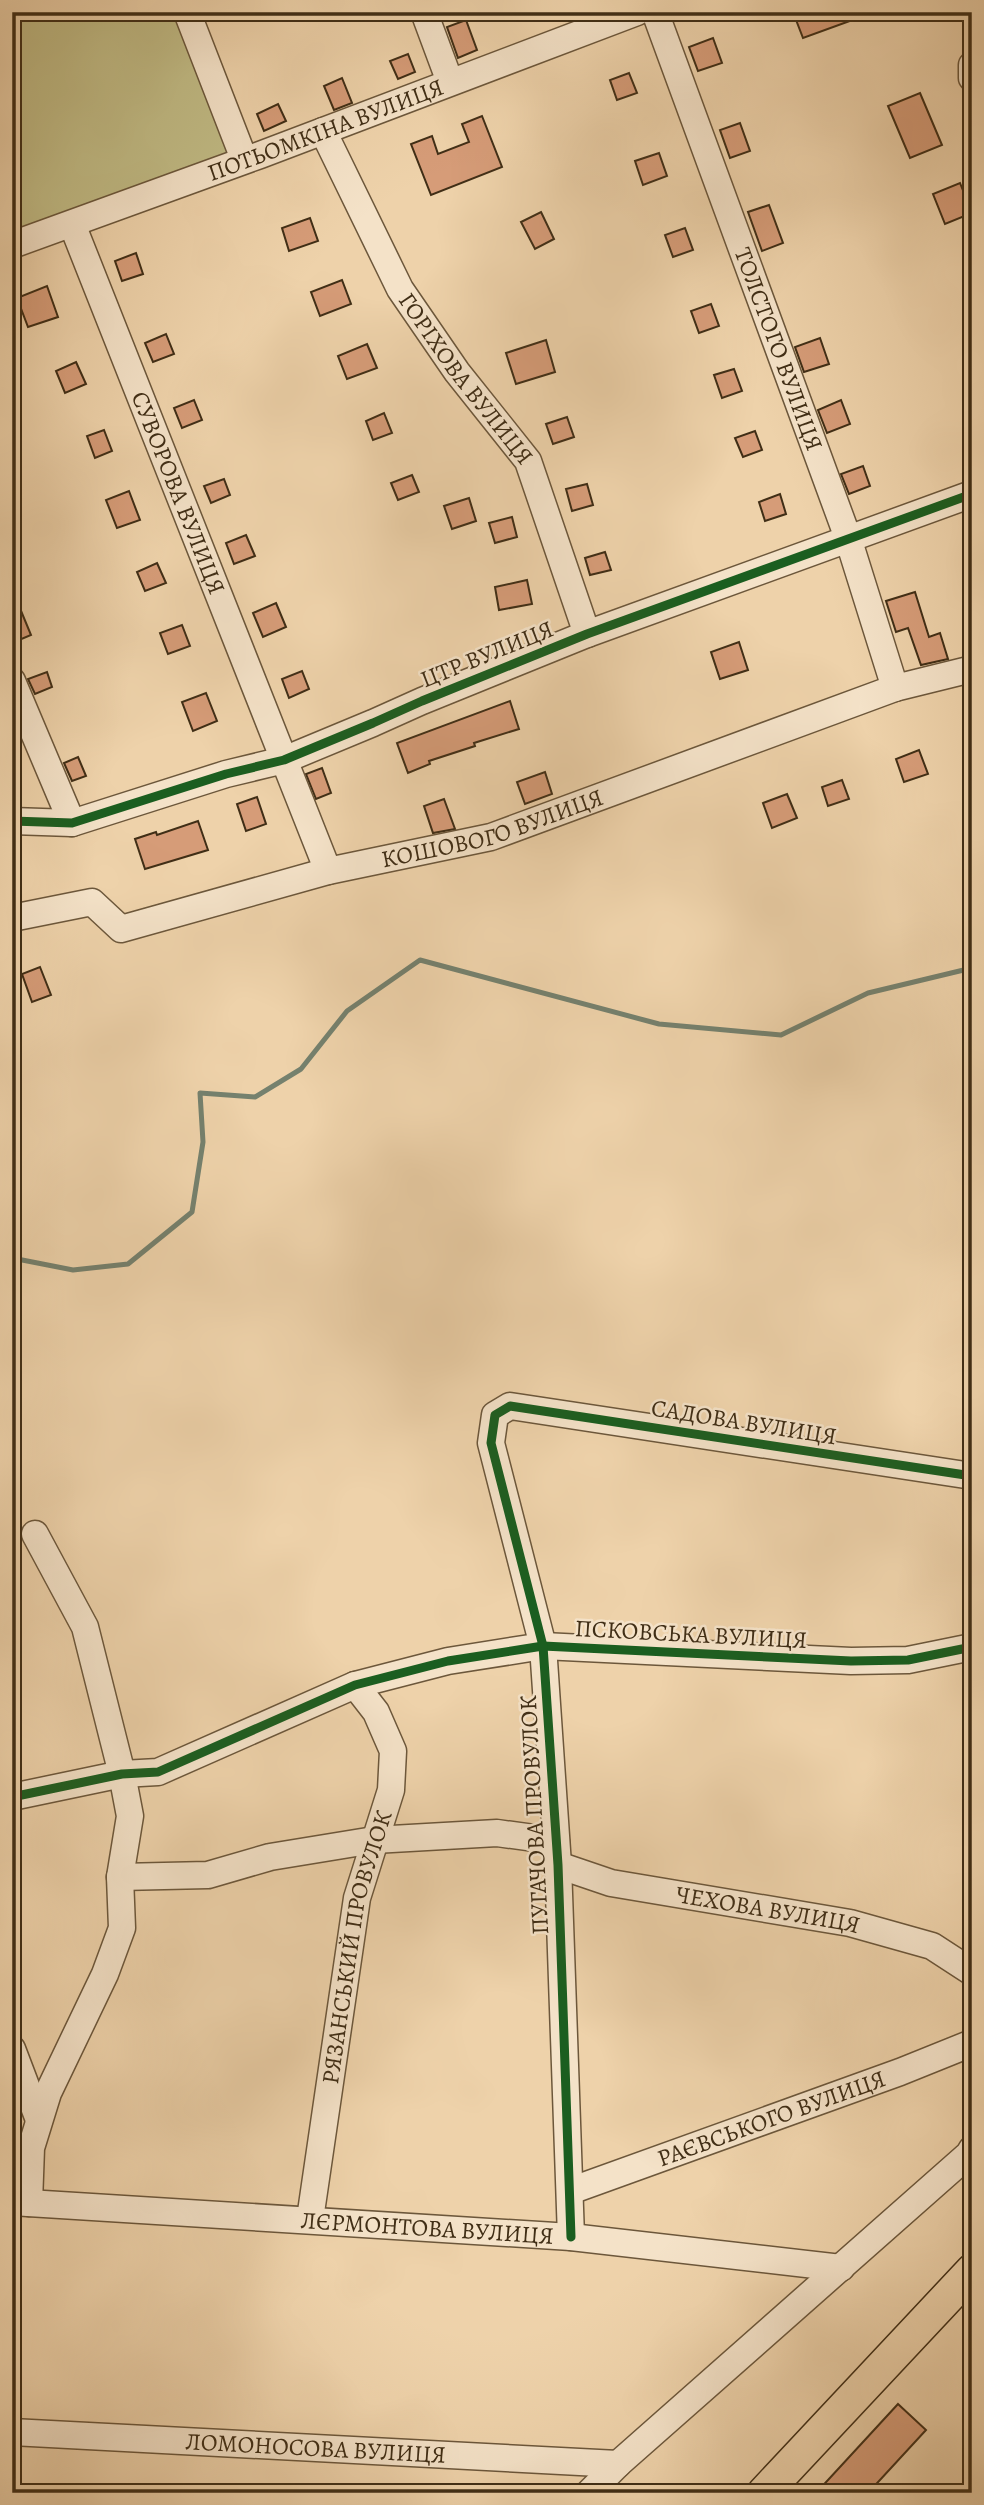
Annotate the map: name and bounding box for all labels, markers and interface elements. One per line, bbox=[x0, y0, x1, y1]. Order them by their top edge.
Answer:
street label: ПОТЬОМКІНА ВУЛИЦЯ bbox=[203, 71, 448, 189]
street label: ТОЛСТОГО ВУЛИЦЯ bbox=[727, 243, 831, 455]
street label: ГОРІХОВА ВУЛИЦЯ bbox=[391, 286, 541, 471]
street label: СУВОРОВА ВУЛИЦЯ bbox=[124, 387, 233, 599]
street label: ЦТР ВУЛИЦЯ bbox=[416, 613, 558, 695]
street label: КОШОВОГО ВУЛИЦЯ bbox=[378, 781, 607, 875]
street label: САДОВА ВУЛИЦЯ bbox=[649, 1392, 839, 1452]
street label: ПСКОВСЬКА ВУЛИЦЯ bbox=[574, 1612, 808, 1656]
street label: ПУГАЧОВА ПРОВУЛОК bbox=[512, 1694, 556, 1935]
street label: РЯЗАНСЬКИЙ ПРОВУЛОК bbox=[314, 1806, 400, 2086]
street label: ЧЕХОВА ВУЛИЦЯ bbox=[673, 1878, 864, 1941]
street label: РАЄВСЬКОГО ВУЛИЦЯ bbox=[653, 2063, 890, 2174]
street label: ЛЄРМОНТОВА ВУЛИЦЯ bbox=[300, 2204, 555, 2252]
street label: ЛОМОНОСОВА ВУЛИЦЯ bbox=[184, 2425, 447, 2471]

